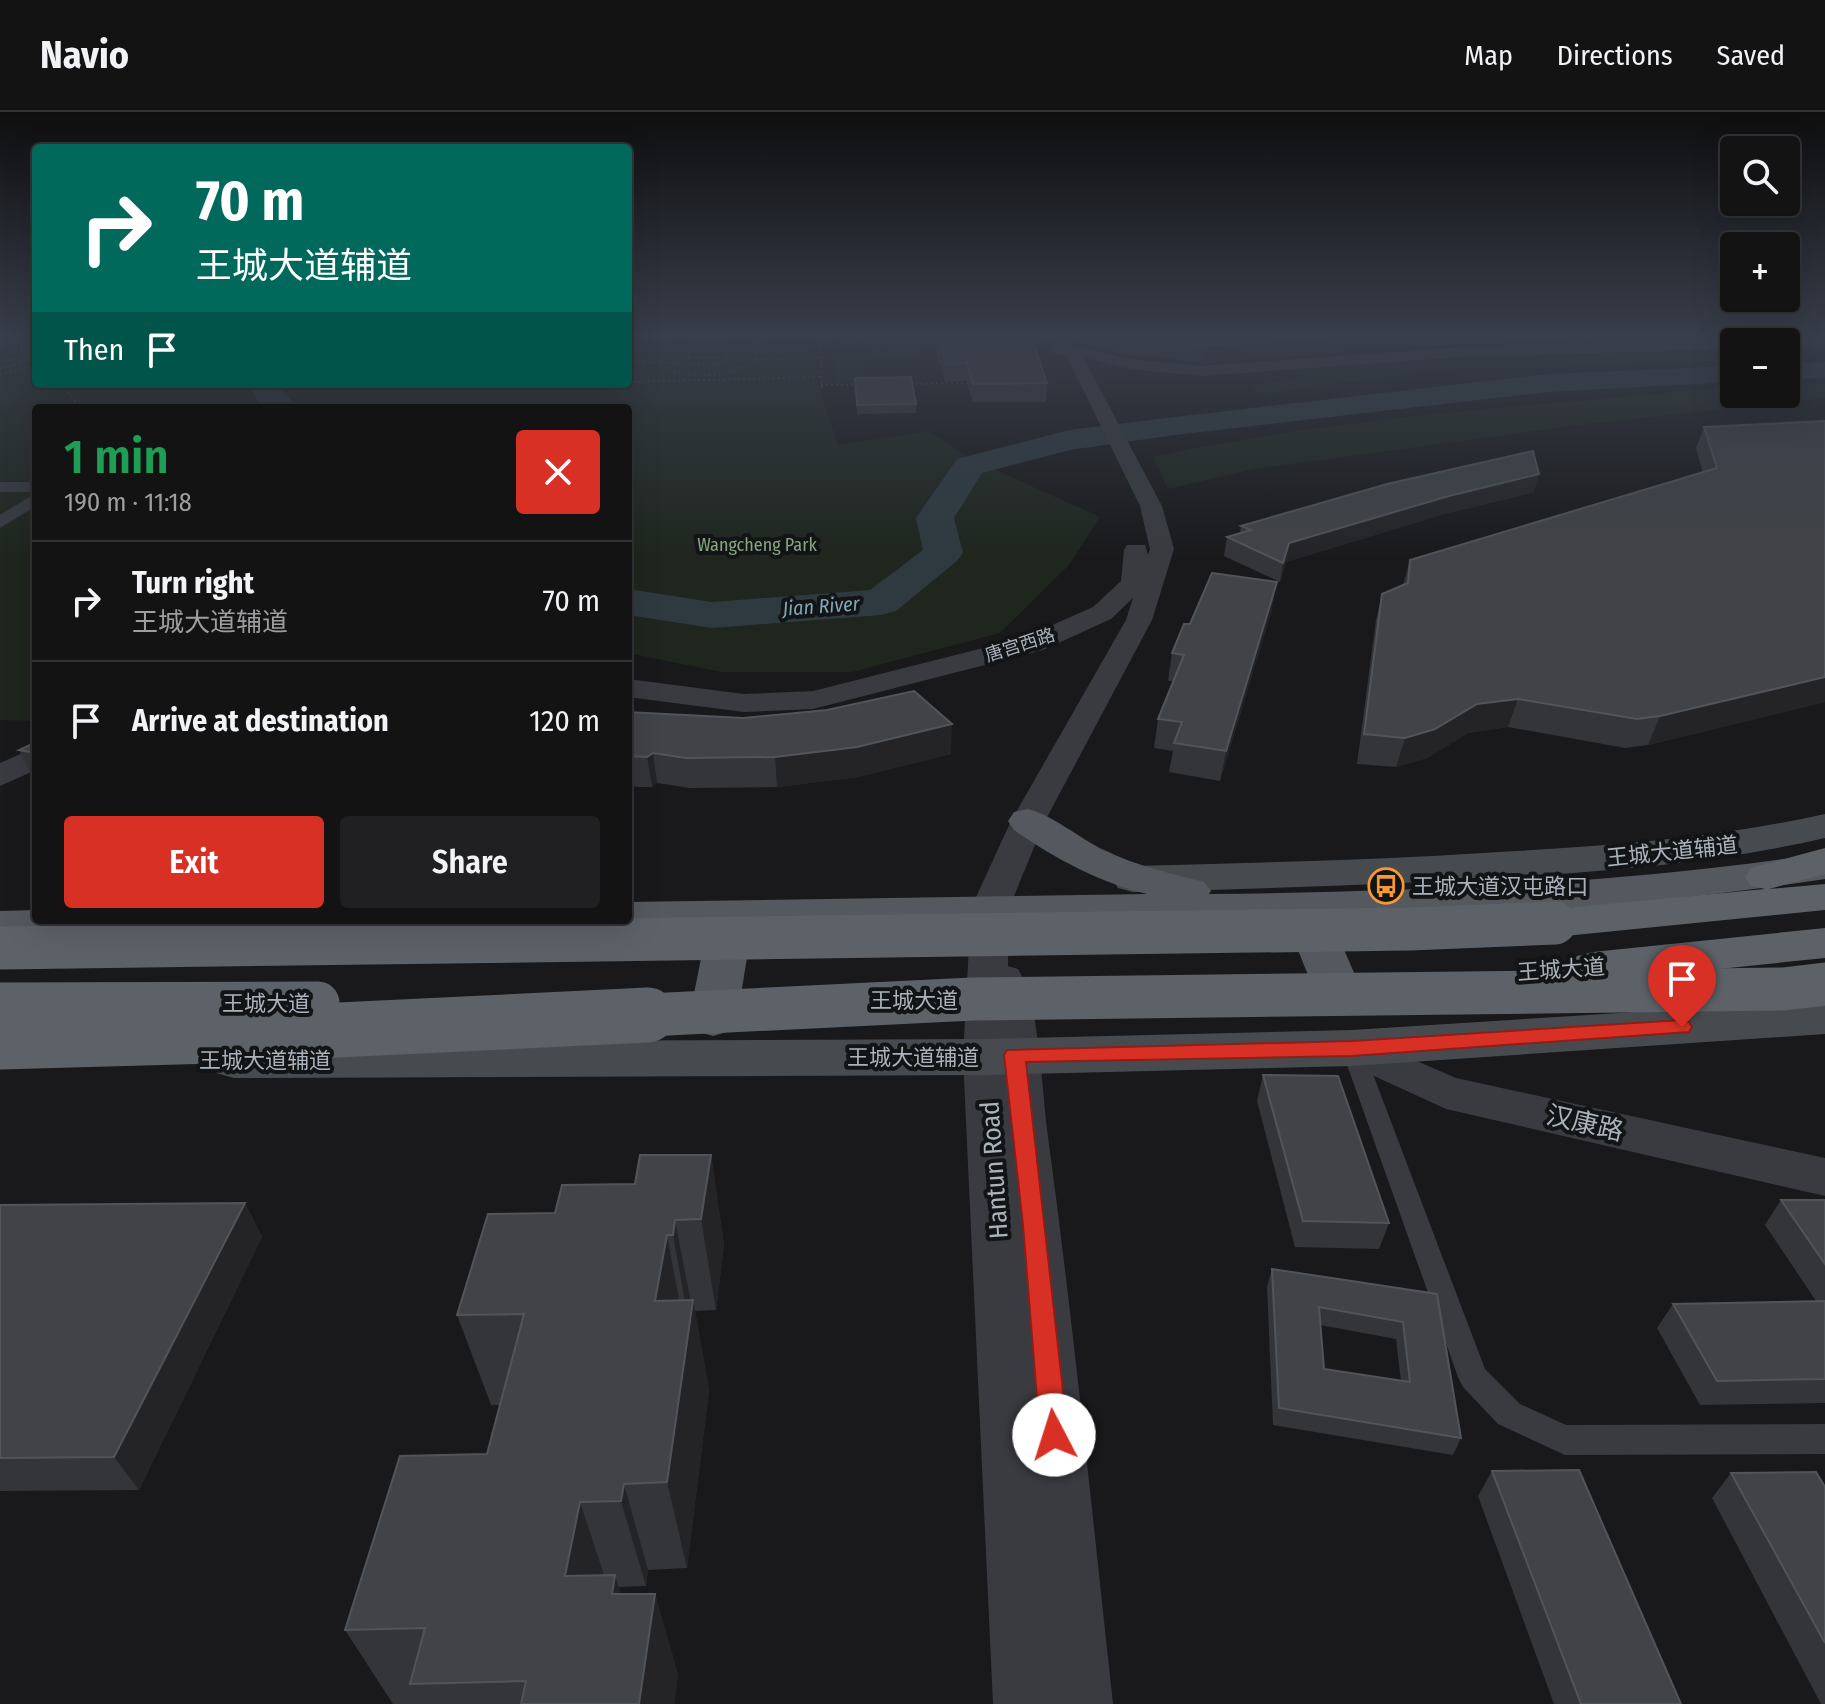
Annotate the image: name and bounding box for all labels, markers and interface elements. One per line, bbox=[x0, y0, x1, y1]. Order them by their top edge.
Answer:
text: Navio bbox=[40, 32, 129, 78]
text: Map bbox=[1464, 39, 1513, 72]
text: Directions bbox=[1557, 39, 1673, 72]
text: Saved bbox=[1717, 39, 1785, 72]
map controls bbox=[1720, 136, 1800, 408]
button: search bbox=[1720, 136, 1800, 216]
text: 70 m bbox=[196, 168, 304, 235]
icon: right bbox=[64, 176, 168, 280]
button: + bbox=[1720, 232, 1800, 312]
text: 王城大道辅道 bbox=[196, 244, 412, 288]
icon: arrive bbox=[140, 328, 184, 372]
button: − bbox=[1720, 328, 1800, 408]
text: Then bbox=[64, 332, 124, 368]
text: 1 min bbox=[64, 428, 169, 486]
button: close bbox=[516, 430, 600, 514]
text: 190 m · 11:18 bbox=[64, 487, 192, 518]
park label: Wangcheng Park bbox=[697, 534, 817, 556]
text: Turn right bbox=[132, 565, 254, 601]
icon: right bbox=[64, 579, 108, 623]
text: 70 m bbox=[542, 583, 600, 619]
water label: Jian River bbox=[781, 591, 861, 621]
text: 王城大道辅道 bbox=[132, 607, 288, 638]
street label: 唐宫西路 bbox=[982, 623, 1058, 667]
icon: arrive bbox=[64, 699, 108, 743]
text: Arrive at destination bbox=[132, 703, 389, 739]
text: 120 m bbox=[529, 703, 600, 739]
button: Exit bbox=[64, 816, 324, 908]
button: Share bbox=[340, 816, 600, 908]
street label: 王城大道辅道 bbox=[1605, 831, 1739, 872]
bus stop icon: 王城大道汉屯路口 bbox=[1367, 867, 1405, 905]
place label: 王城大道汉屯路口 bbox=[1412, 873, 1588, 900]
pin bbox=[1648, 945, 1716, 1027]
street label: 王城大道 bbox=[1516, 953, 1606, 986]
icon: arrive bbox=[1660, 957, 1704, 1001]
street label: 王城大道 bbox=[870, 987, 958, 1014]
street label: 王城大道 bbox=[222, 990, 310, 1017]
street label: 王城大道辅道 bbox=[847, 1044, 979, 1071]
street label: 王城大道辅道 bbox=[199, 1047, 331, 1074]
street label: Hantun Road bbox=[974, 1100, 1015, 1240]
street label: 汉康路 bbox=[1543, 1100, 1626, 1147]
position arrow bbox=[1012, 1393, 1096, 1477]

